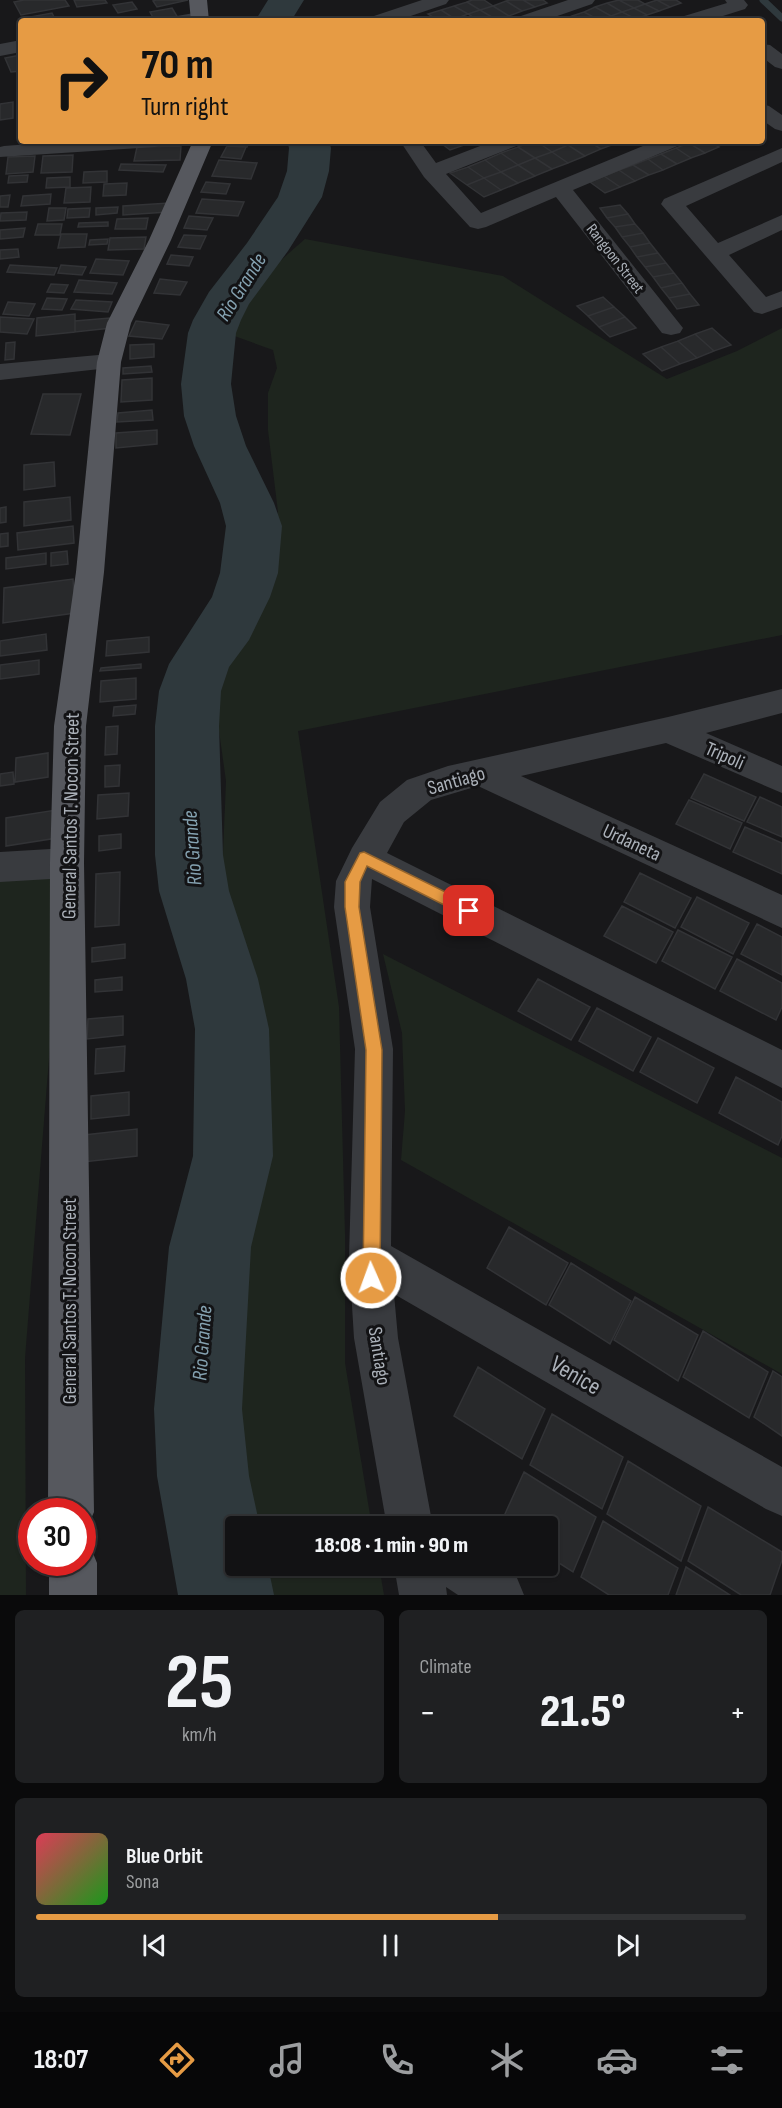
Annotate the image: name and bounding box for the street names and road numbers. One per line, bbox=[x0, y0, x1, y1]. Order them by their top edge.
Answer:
street label: Rangoon Street bbox=[582, 220, 648, 298]
street label: General Santos T. Nocon Street bbox=[57, 713, 85, 919]
street label: Tripoli bbox=[701, 737, 748, 775]
street label: Santiago bbox=[425, 761, 488, 801]
street label: Urdaneta bbox=[599, 819, 665, 867]
street label: General Santos T. Nocon Street bbox=[58, 1198, 82, 1404]
street label: Santiago bbox=[363, 1325, 395, 1387]
street label: Venice bbox=[545, 1349, 606, 1401]

